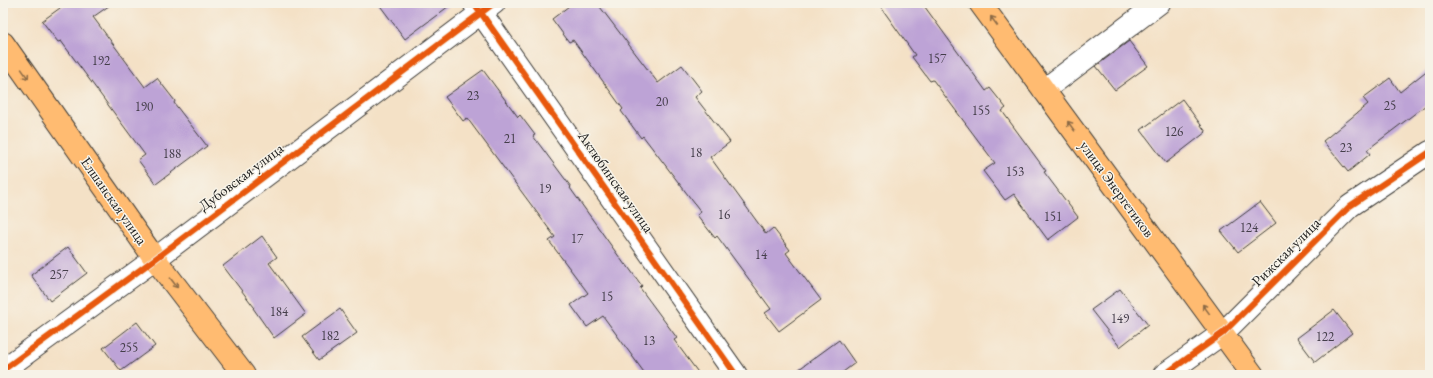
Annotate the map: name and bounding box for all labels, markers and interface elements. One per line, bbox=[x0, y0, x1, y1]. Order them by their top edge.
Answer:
one-way arrow bbox=[989, 16, 998, 27]
house number: 157 bbox=[928, 50, 947, 67]
house number: 192 bbox=[92, 52, 111, 69]
one-way arrow bbox=[21, 69, 29, 80]
house number: 23 bbox=[467, 87, 479, 104]
house number: 20 bbox=[656, 93, 668, 110]
house number: 25 bbox=[1384, 97, 1396, 114]
house number: 190 bbox=[135, 98, 153, 115]
house number: 155 bbox=[972, 102, 990, 119]
one-way arrow bbox=[1066, 120, 1075, 131]
house number: 126 bbox=[1165, 123, 1183, 140]
street label: Актюбинская улица bbox=[574, 126, 659, 236]
house number: 21 bbox=[504, 130, 516, 147]
street label: улица Энергетиков bbox=[1076, 137, 1159, 241]
street label: Дубовская улица bbox=[194, 138, 287, 215]
house number: 23 bbox=[1340, 139, 1352, 156]
house number: 18 bbox=[690, 144, 702, 161]
house number: 188 bbox=[163, 145, 181, 162]
street label: Елшанская улица bbox=[77, 153, 152, 249]
house number: 153 bbox=[1006, 163, 1024, 180]
house number: 19 bbox=[539, 180, 552, 197]
house number: 16 bbox=[718, 206, 730, 223]
house number: 151 bbox=[1044, 208, 1062, 225]
street label: Рижская улица bbox=[1247, 213, 1324, 290]
house number: 124 bbox=[1240, 219, 1259, 236]
house number: 17 bbox=[571, 230, 584, 247]
house number: 14 bbox=[755, 246, 768, 263]
house number: 257 bbox=[50, 266, 69, 283]
one-way arrow bbox=[169, 278, 178, 289]
house number: 15 bbox=[601, 288, 613, 305]
house number: 184 bbox=[270, 303, 289, 320]
one-way arrow bbox=[1201, 304, 1210, 315]
house number: 149 bbox=[1111, 310, 1130, 327]
house number: 182 bbox=[321, 327, 340, 344]
house number: 122 bbox=[1316, 328, 1335, 345]
house number: 13 bbox=[643, 332, 655, 349]
house number: 255 bbox=[120, 339, 138, 356]

